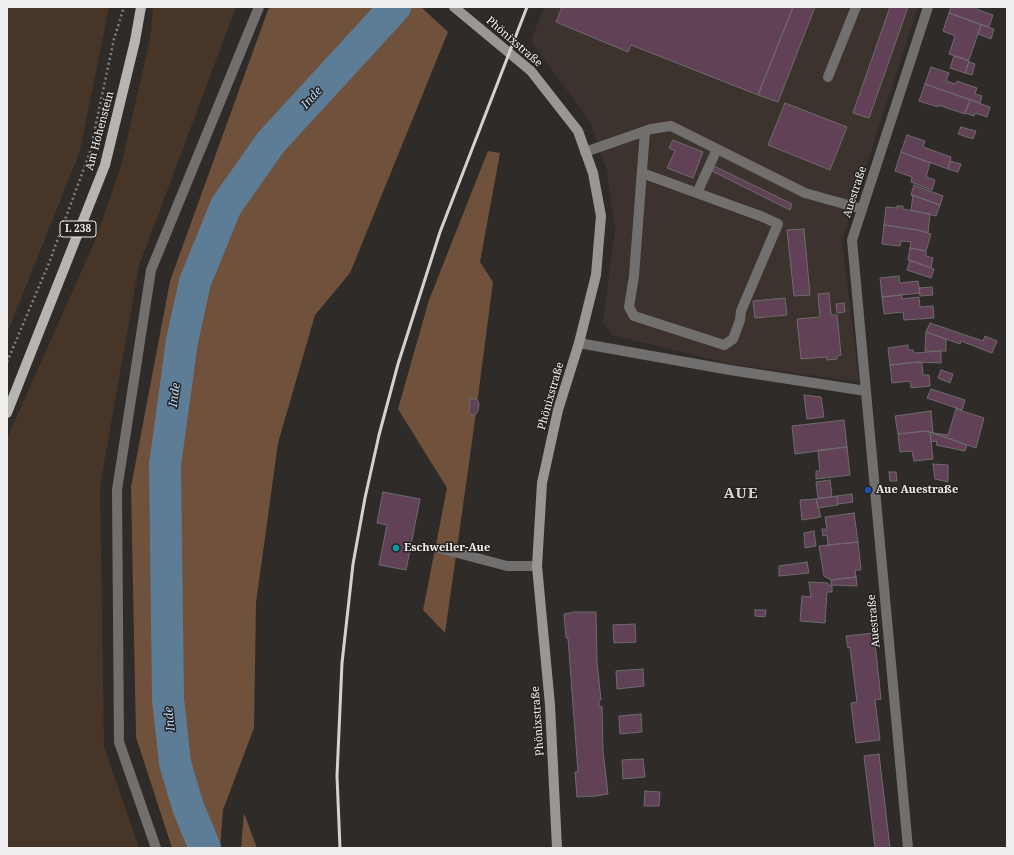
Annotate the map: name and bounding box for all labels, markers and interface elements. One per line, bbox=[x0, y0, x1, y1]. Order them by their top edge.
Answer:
street label: Phönixstraße bbox=[483, 14, 545, 70]
water label: Inde bbox=[298, 84, 326, 112]
street label: Am Hohenstein bbox=[83, 90, 117, 172]
street label: Auestraße bbox=[840, 165, 870, 219]
road number: L 238 bbox=[60, 221, 96, 237]
street label: Phönixstraße bbox=[535, 361, 567, 431]
water label: Inde bbox=[166, 382, 184, 408]
place label: Aue Auestraße bbox=[876, 483, 958, 497]
district label: AUE bbox=[724, 485, 758, 503]
marker: Aue Auestraße bbox=[863, 485, 873, 495]
place label: Eschweiler-Aue bbox=[404, 541, 490, 555]
marker: Eschweiler-Aue bbox=[391, 543, 401, 553]
street label: Auestraße bbox=[865, 594, 883, 648]
street label: Phönixstraße bbox=[529, 686, 547, 756]
water label: Inde bbox=[162, 706, 178, 732]

